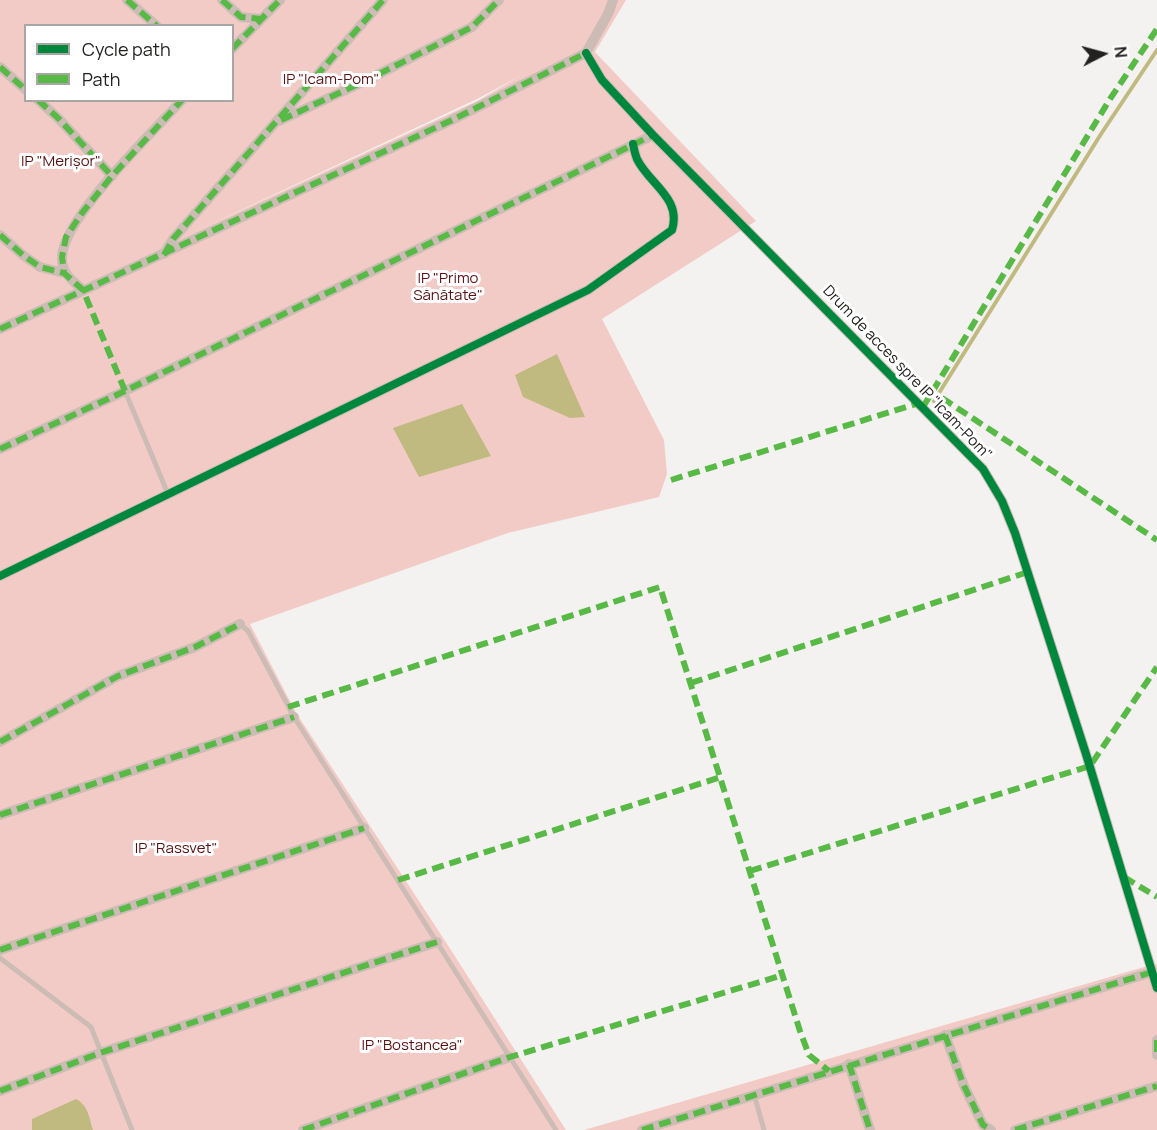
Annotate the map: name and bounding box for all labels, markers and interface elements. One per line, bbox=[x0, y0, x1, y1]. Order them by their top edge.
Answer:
legend bbox=[24, 24, 234, 102]
north arrow bbox=[1073, 24, 1133, 84]
text: Cycle path bbox=[82, 37, 171, 61]
text: N bbox=[1109, 45, 1132, 59]
text: Path bbox=[82, 67, 120, 91]
park label: IP "Icam-Pom" bbox=[283, 71, 379, 89]
park label: IP "Merișor" bbox=[21, 153, 101, 171]
park label: IP "Primo Sănătate" bbox=[413, 270, 483, 305]
street label: Drum de acces spre IP "Icam-Pom" bbox=[819, 282, 995, 464]
park label: IP "Rassvet" bbox=[135, 840, 217, 858]
park label: IP "Bostancea" bbox=[361, 1037, 463, 1055]

